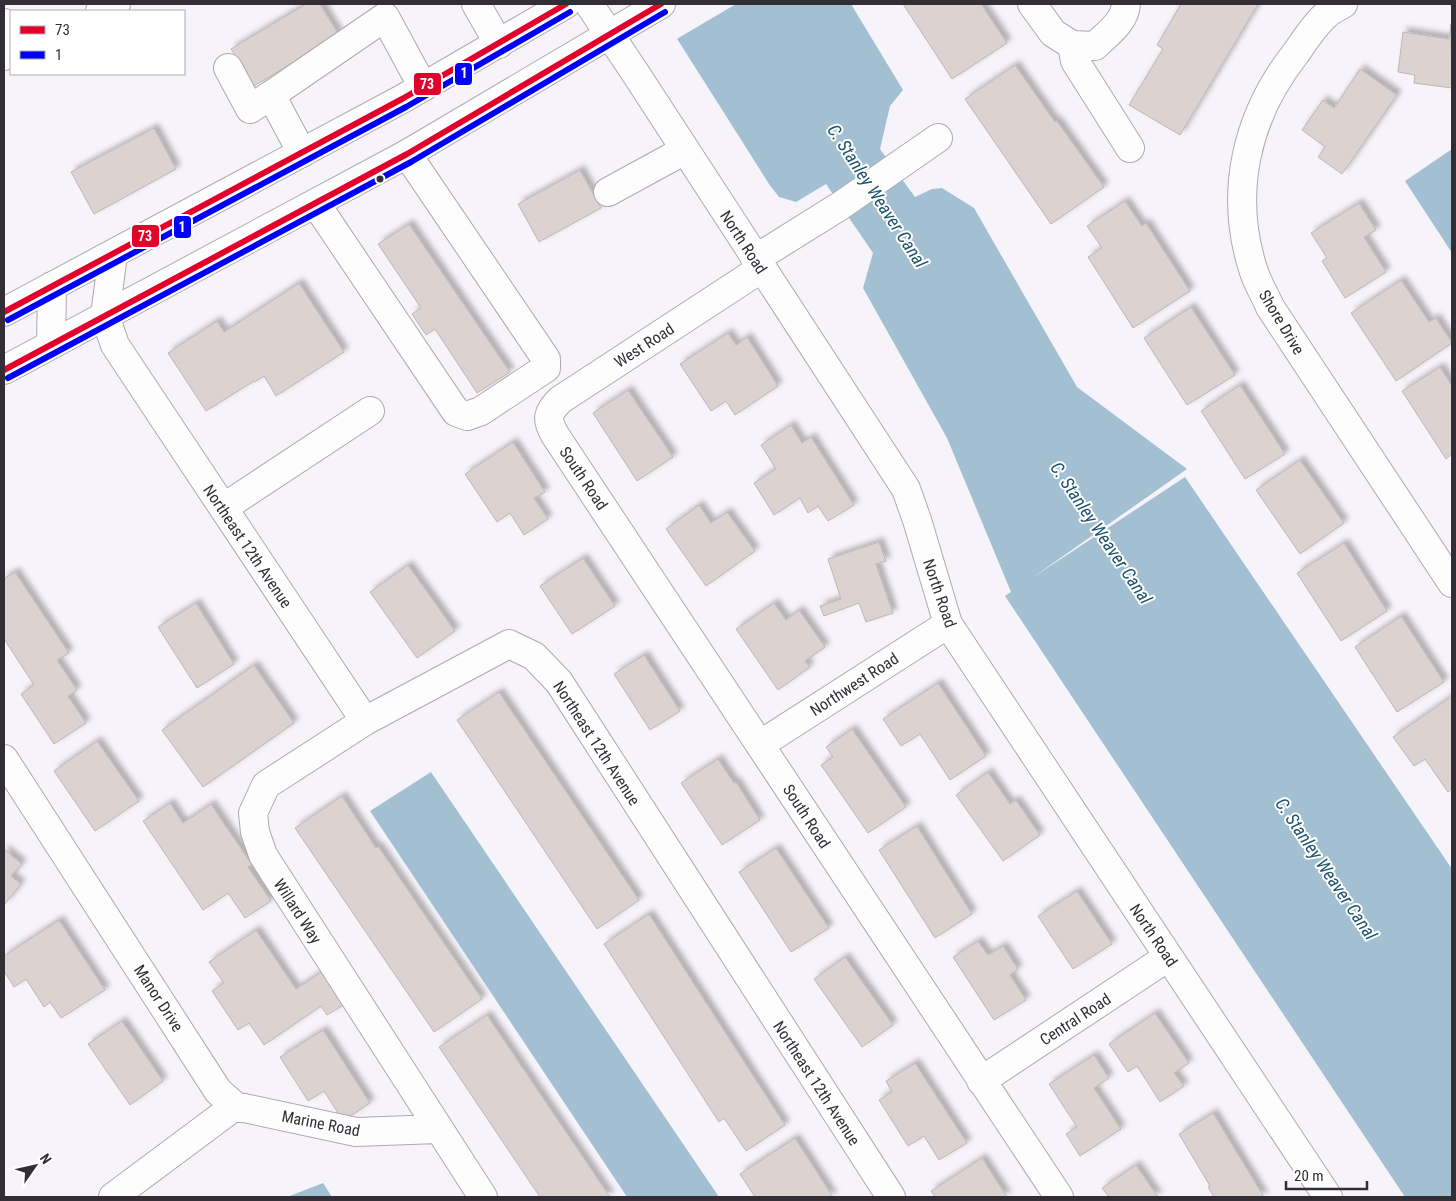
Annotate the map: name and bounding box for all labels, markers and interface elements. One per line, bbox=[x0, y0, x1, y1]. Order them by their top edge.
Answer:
legend bbox=[10, 10, 185, 75]
text: 73 bbox=[55, 21, 70, 39]
text: 1 bbox=[55, 46, 62, 64]
line badge: 1 bbox=[454, 62, 473, 86]
text: 1 bbox=[460, 65, 468, 81]
line badge: 73 bbox=[413, 72, 442, 96]
text: 73 bbox=[420, 76, 434, 92]
water label: C. Stanley Weaver Canal bbox=[823, 120, 932, 272]
unlabelled marker bbox=[375, 174, 385, 184]
street label: North Road bbox=[716, 207, 771, 277]
line badge: 1 bbox=[173, 215, 192, 239]
text: 1 bbox=[178, 219, 186, 235]
line badge: 73 bbox=[131, 224, 160, 248]
text: 73 bbox=[138, 228, 152, 244]
street label: Shore Drive bbox=[1255, 287, 1308, 358]
street label: West Road bbox=[611, 319, 678, 372]
street label: South Road bbox=[555, 443, 612, 514]
water label: C. Stanley Weaver Canal bbox=[1046, 458, 1157, 608]
street label: Northeast 12th Avenue bbox=[199, 481, 296, 612]
street label: North Road bbox=[919, 556, 960, 630]
street label: Northwest Road bbox=[807, 649, 902, 720]
street label: Northeast 12th Avenue bbox=[549, 677, 644, 809]
street label: South Road bbox=[779, 781, 834, 852]
water label: C. Stanley Weaver Canal bbox=[1271, 794, 1382, 944]
street label: Willard Way bbox=[270, 875, 326, 947]
street label: North Road bbox=[1126, 900, 1181, 970]
street label: Manor Drive bbox=[130, 961, 187, 1035]
street label: Central Road bbox=[1036, 989, 1114, 1049]
street label: Northeast 12th Avenue bbox=[769, 1017, 864, 1149]
street label: Marine Road bbox=[280, 1107, 362, 1140]
north arrow bbox=[10, 1141, 60, 1191]
text: N bbox=[37, 1151, 55, 1167]
scale bar bbox=[1286, 1158, 1367, 1190]
text: 20 m bbox=[1294, 1167, 1324, 1185]

